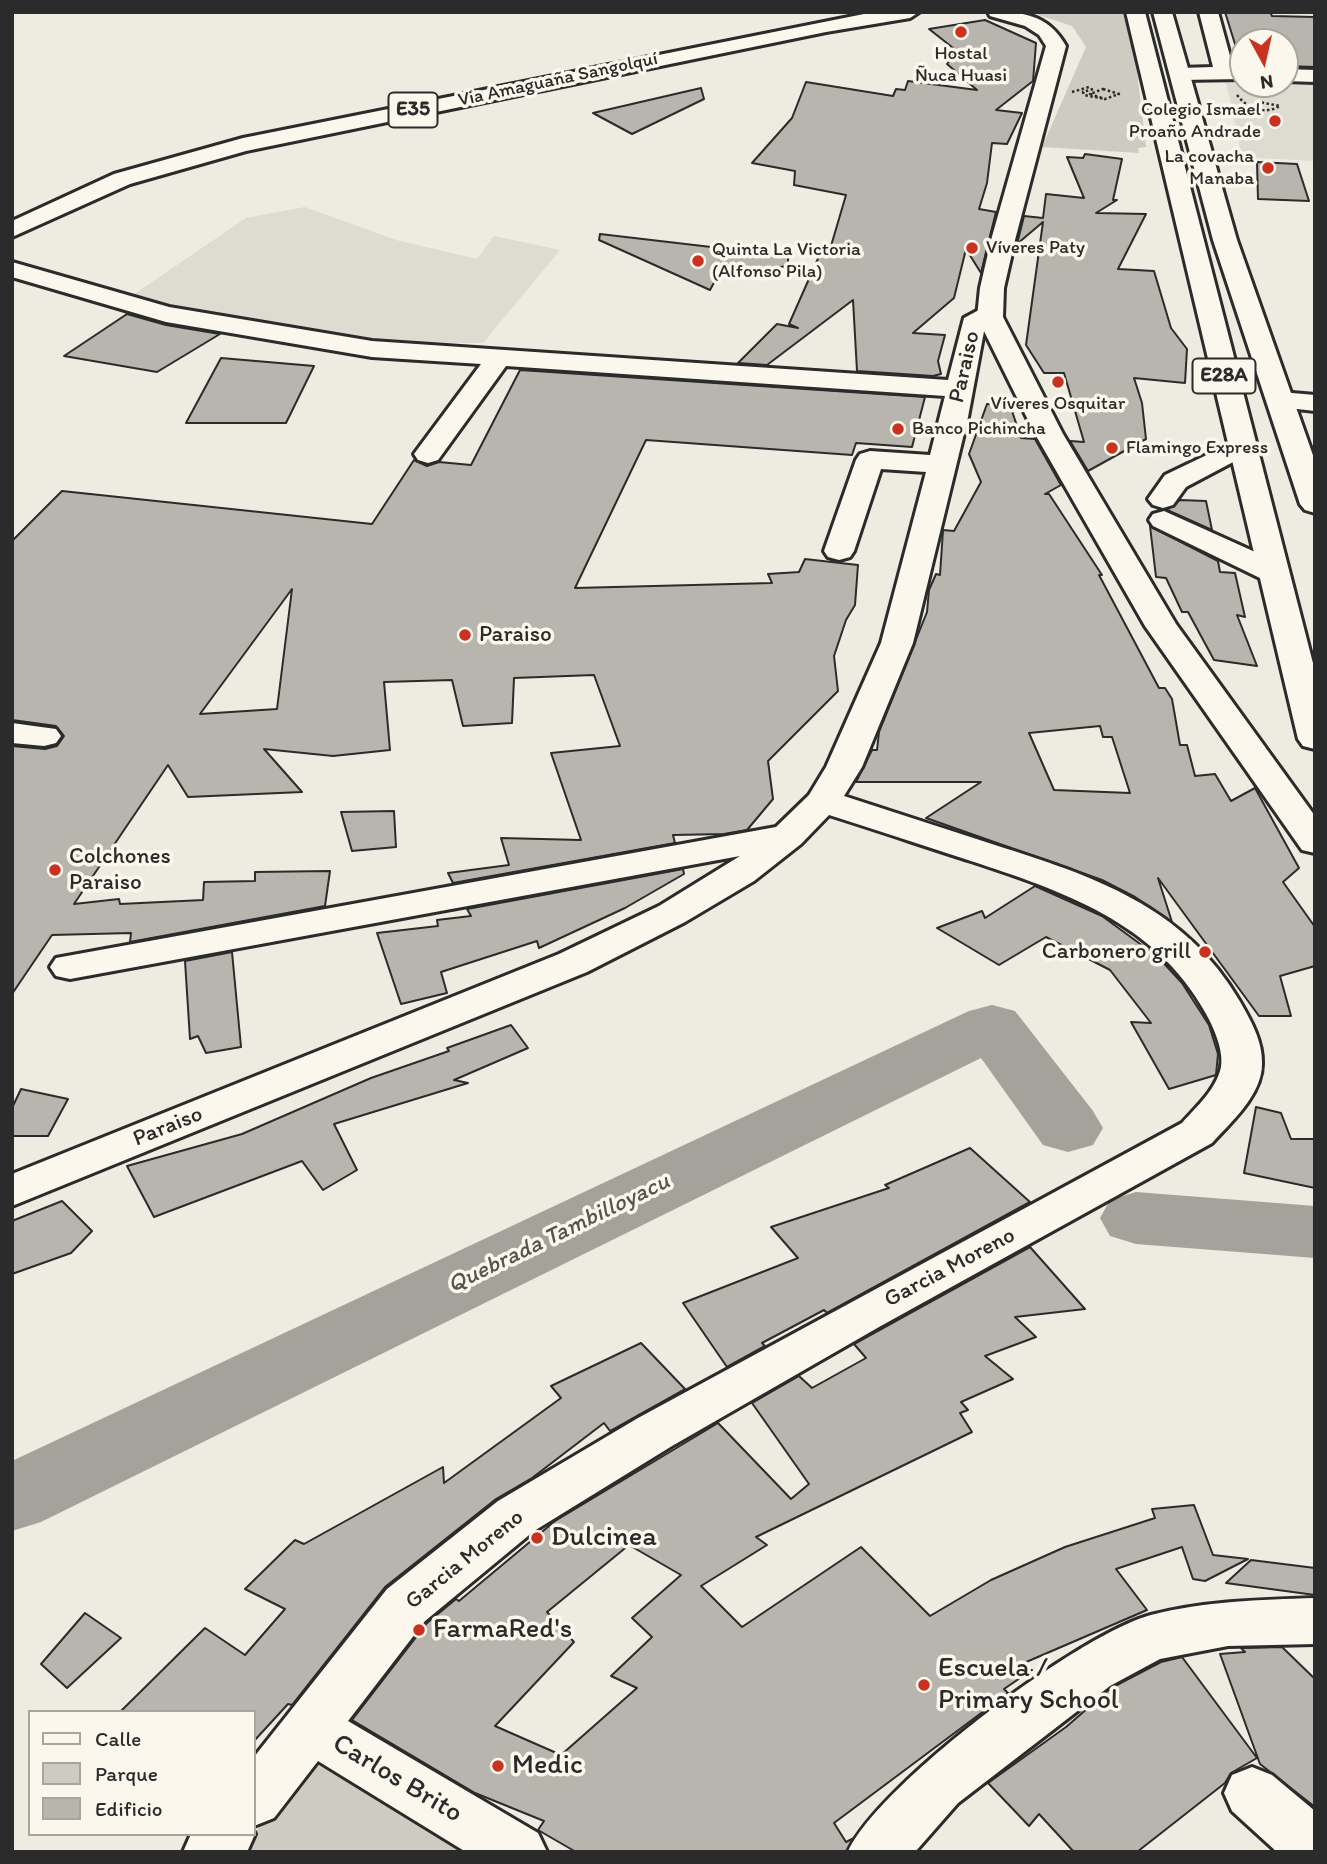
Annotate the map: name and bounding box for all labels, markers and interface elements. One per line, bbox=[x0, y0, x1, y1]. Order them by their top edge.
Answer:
marker: Hostal Ñuca Huasi bbox=[953, 24, 969, 40]
north arrow bbox=[1229, 28, 1299, 98]
place label: Hostal Ñuca Huasi bbox=[915, 43, 1007, 87]
street label: Via Amaguaña Sangolquí bbox=[456, 48, 660, 112]
text: N bbox=[1259, 70, 1275, 95]
road number: E35 bbox=[388, 92, 438, 128]
place label: Colegio Ismael Proaño Andrade bbox=[1129, 99, 1261, 143]
marker: Colegio Ismael Proaño Andrade bbox=[1267, 113, 1283, 129]
place label: La covacha Manaba bbox=[1164, 146, 1254, 190]
marker: La covacha Manaba bbox=[1260, 160, 1276, 176]
place label: Víveres Paty bbox=[986, 237, 1085, 259]
place label: Quinta La Victoria (Alfonso Pila) bbox=[712, 239, 861, 283]
marker: Víveres Paty bbox=[964, 240, 980, 256]
marker: Quinta La Victoria (Alfonso Pila) bbox=[690, 253, 706, 269]
street label: Paraiso bbox=[943, 328, 987, 406]
road number: E28A bbox=[1192, 358, 1256, 394]
marker: Víveres Osquitar bbox=[1050, 374, 1066, 390]
place label: Víveres Osquitar bbox=[991, 393, 1125, 415]
place label: Banco Pichincha bbox=[912, 418, 1046, 440]
marker: Banco Pichincha bbox=[890, 421, 906, 437]
place label: Flamingo Express bbox=[1126, 437, 1268, 459]
marker: Flamingo Express bbox=[1104, 440, 1120, 456]
place label: Paraiso bbox=[479, 621, 552, 649]
marker: Paraiso bbox=[457, 627, 473, 643]
place label: Colchones Paraiso bbox=[69, 843, 171, 897]
marker: Colchones Paraiso bbox=[47, 862, 63, 878]
place label: Carbonero grill bbox=[1042, 938, 1191, 966]
marker: Carbonero grill bbox=[1197, 944, 1213, 960]
street label: Paraiso bbox=[129, 1101, 207, 1153]
water label: Quebrada Tambilloyacu bbox=[443, 1168, 675, 1300]
street label: Garcia Moreno bbox=[880, 1222, 1020, 1314]
street label: Garcia Moreno bbox=[400, 1504, 530, 1616]
place label: Dulcinea bbox=[551, 1521, 657, 1555]
marker: Dulcinea bbox=[529, 1530, 545, 1546]
place label: FarmaRed's bbox=[433, 1613, 572, 1647]
marker: FarmaRed's bbox=[411, 1622, 427, 1638]
place label: Escuela / Primary School bbox=[938, 1652, 1119, 1718]
marker: Escuela / Primary School bbox=[916, 1677, 932, 1693]
legend bbox=[28, 1710, 256, 1836]
text: Calle bbox=[95, 1726, 141, 1751]
street label: Carlos Brito bbox=[326, 1727, 468, 1831]
place label: Medic bbox=[512, 1749, 583, 1783]
marker: Medic bbox=[490, 1758, 506, 1774]
text: Parque bbox=[95, 1761, 158, 1786]
text: Edificio bbox=[95, 1796, 163, 1821]

